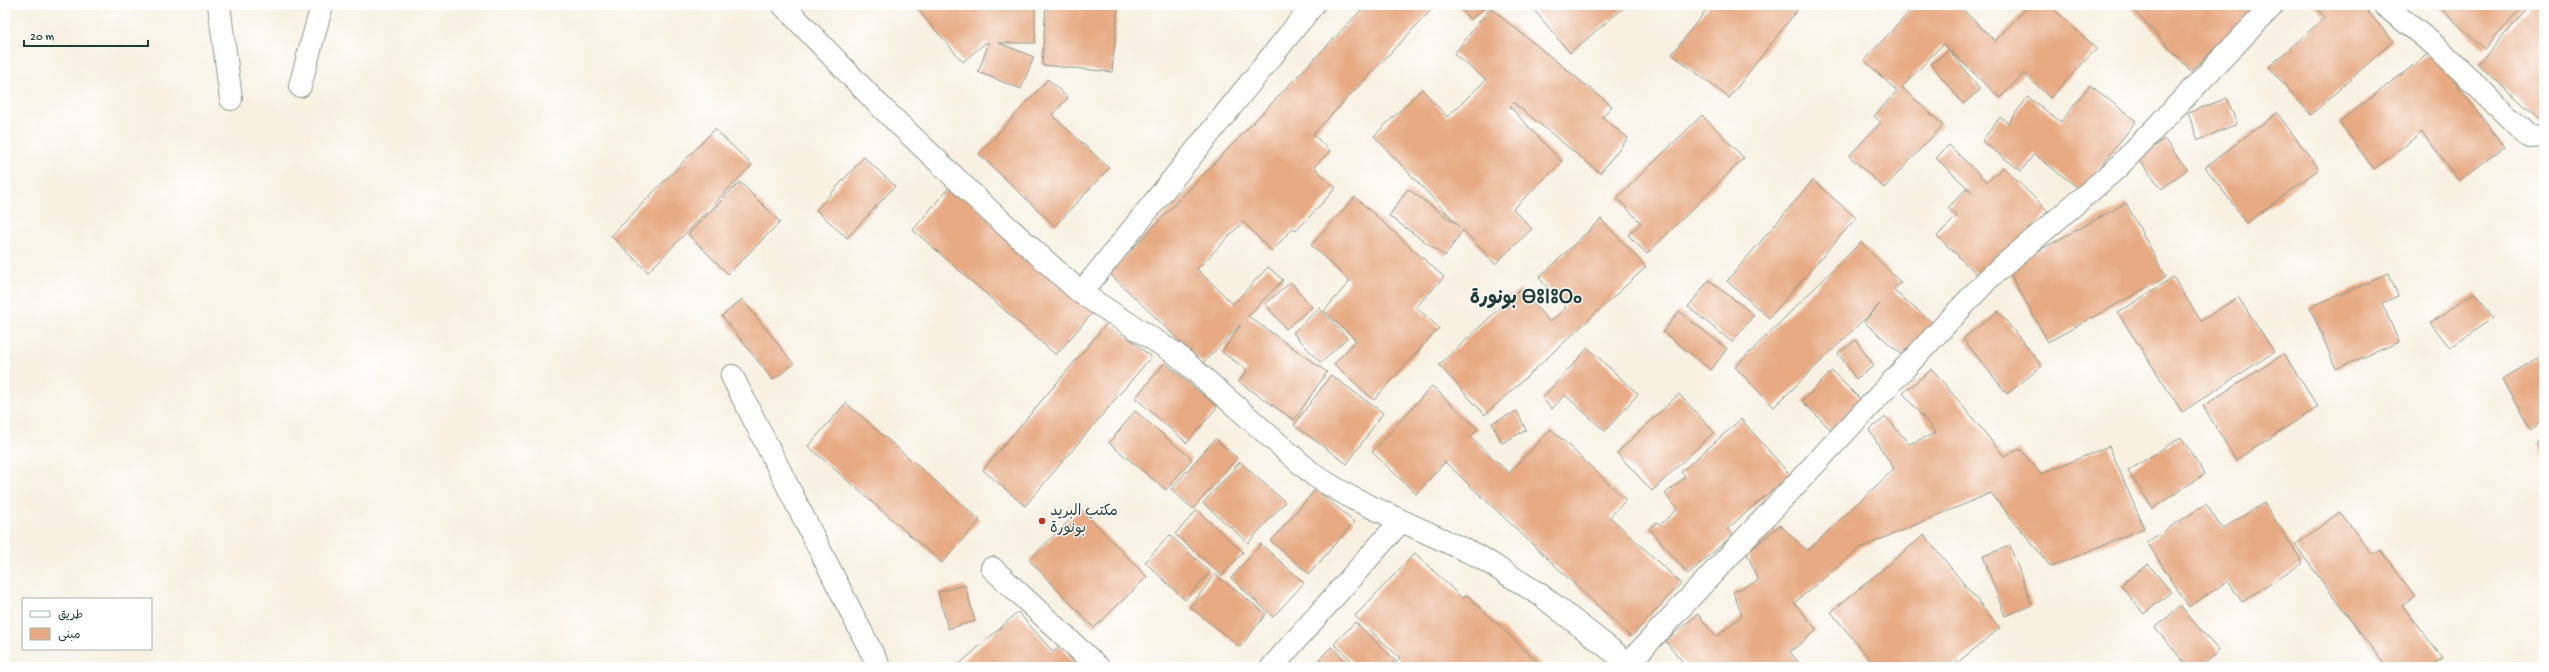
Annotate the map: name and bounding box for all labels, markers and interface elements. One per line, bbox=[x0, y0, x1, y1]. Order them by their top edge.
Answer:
scale bar bbox=[24, 22, 148, 48]
text: 20 m bbox=[30, 31, 55, 45]
district label: بونورة ⴱⵓⵏⵓⵔⴰ bbox=[1470, 288, 1582, 311]
place label: مكتب البريد بونورة bbox=[1050, 503, 1118, 538]
marker: مكتب البريد بونورة bbox=[1037, 516, 1047, 526]
legend bbox=[22, 598, 152, 650]
text: طريق bbox=[58, 609, 83, 623]
text: مبنى bbox=[58, 629, 81, 643]

